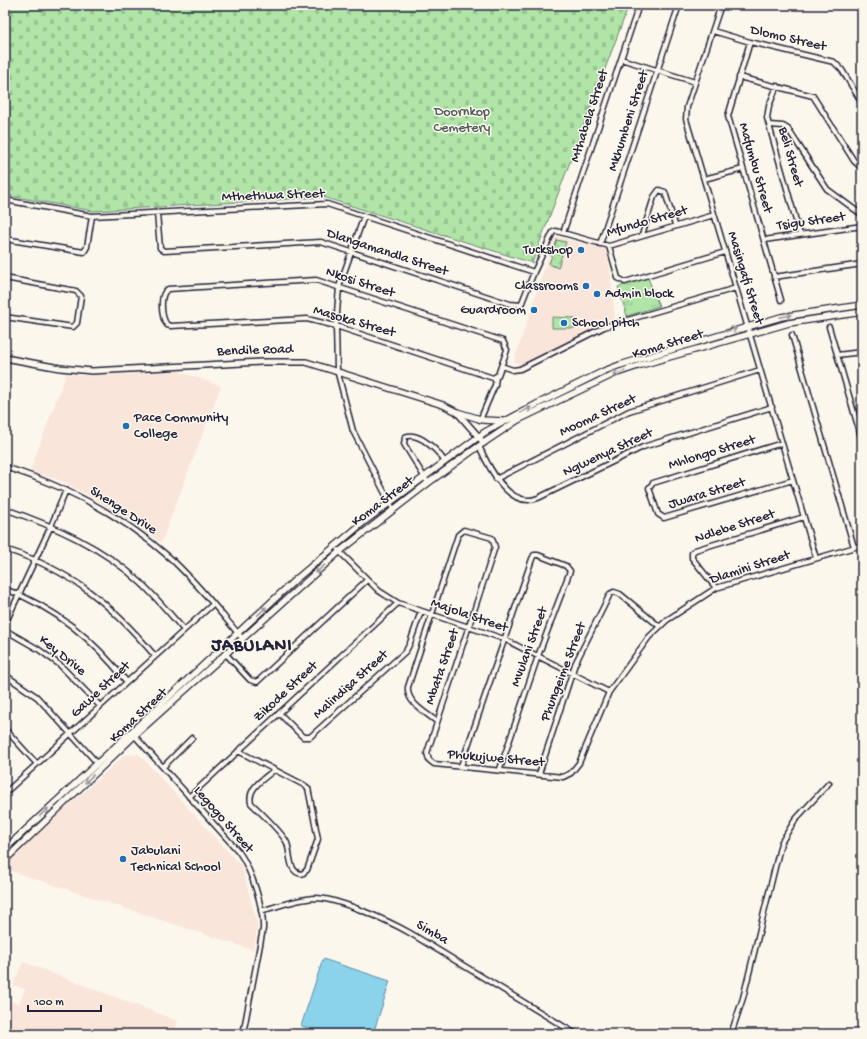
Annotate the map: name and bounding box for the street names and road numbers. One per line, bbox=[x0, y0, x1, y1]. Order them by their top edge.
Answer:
street label: Dlomo Street bbox=[747, 22, 829, 56]
street label: Mthabela Street bbox=[567, 66, 613, 165]
street label: Mkhumbeni Street bbox=[605, 67, 654, 174]
street label: Mafumbu Street bbox=[734, 121, 776, 216]
street label: Beli Street bbox=[773, 124, 807, 190]
street label: Mthethwa Street bbox=[221, 186, 326, 206]
street label: Mfundo Street bbox=[605, 202, 691, 242]
street label: Tsigu Street bbox=[775, 209, 847, 235]
street label: Dlangamandla Street bbox=[323, 225, 451, 281]
street label: Masingafi Street bbox=[723, 230, 768, 328]
street label: Nkosi Street bbox=[323, 264, 398, 303]
street label: Masoka Street bbox=[311, 302, 398, 342]
street label: Koma Street bbox=[630, 326, 707, 364]
street label: Bendile Road bbox=[215, 341, 295, 361]
street label: Mooma Street bbox=[557, 390, 640, 441]
street label: Ngwenya Street bbox=[560, 424, 657, 481]
street label: Mhlongo Street bbox=[666, 431, 759, 474]
street label: Koma Street bbox=[349, 472, 418, 531]
street label: Jwara Street bbox=[667, 474, 749, 514]
street label: Shenge Drive bbox=[86, 483, 161, 539]
street label: Ndlebe Street bbox=[693, 506, 778, 548]
street label: Dlamini Street bbox=[707, 547, 793, 589]
street label: Majola Street bbox=[428, 595, 511, 638]
street label: Mvulani Street bbox=[508, 604, 553, 689]
street label: Phungeime Street bbox=[537, 619, 591, 725]
street label: Mbata Street bbox=[422, 626, 464, 707]
street label: Key Drive bbox=[35, 632, 90, 681]
street label: Malindisa Street bbox=[310, 646, 393, 723]
street label: Gawe Street bbox=[68, 657, 135, 722]
street label: Zikode Street bbox=[250, 657, 323, 726]
street label: Koma Street bbox=[106, 684, 173, 747]
street label: Phukujwe Street bbox=[446, 746, 547, 772]
street label: Legogo Street bbox=[189, 783, 258, 858]
street label: Simba bbox=[413, 917, 452, 950]

